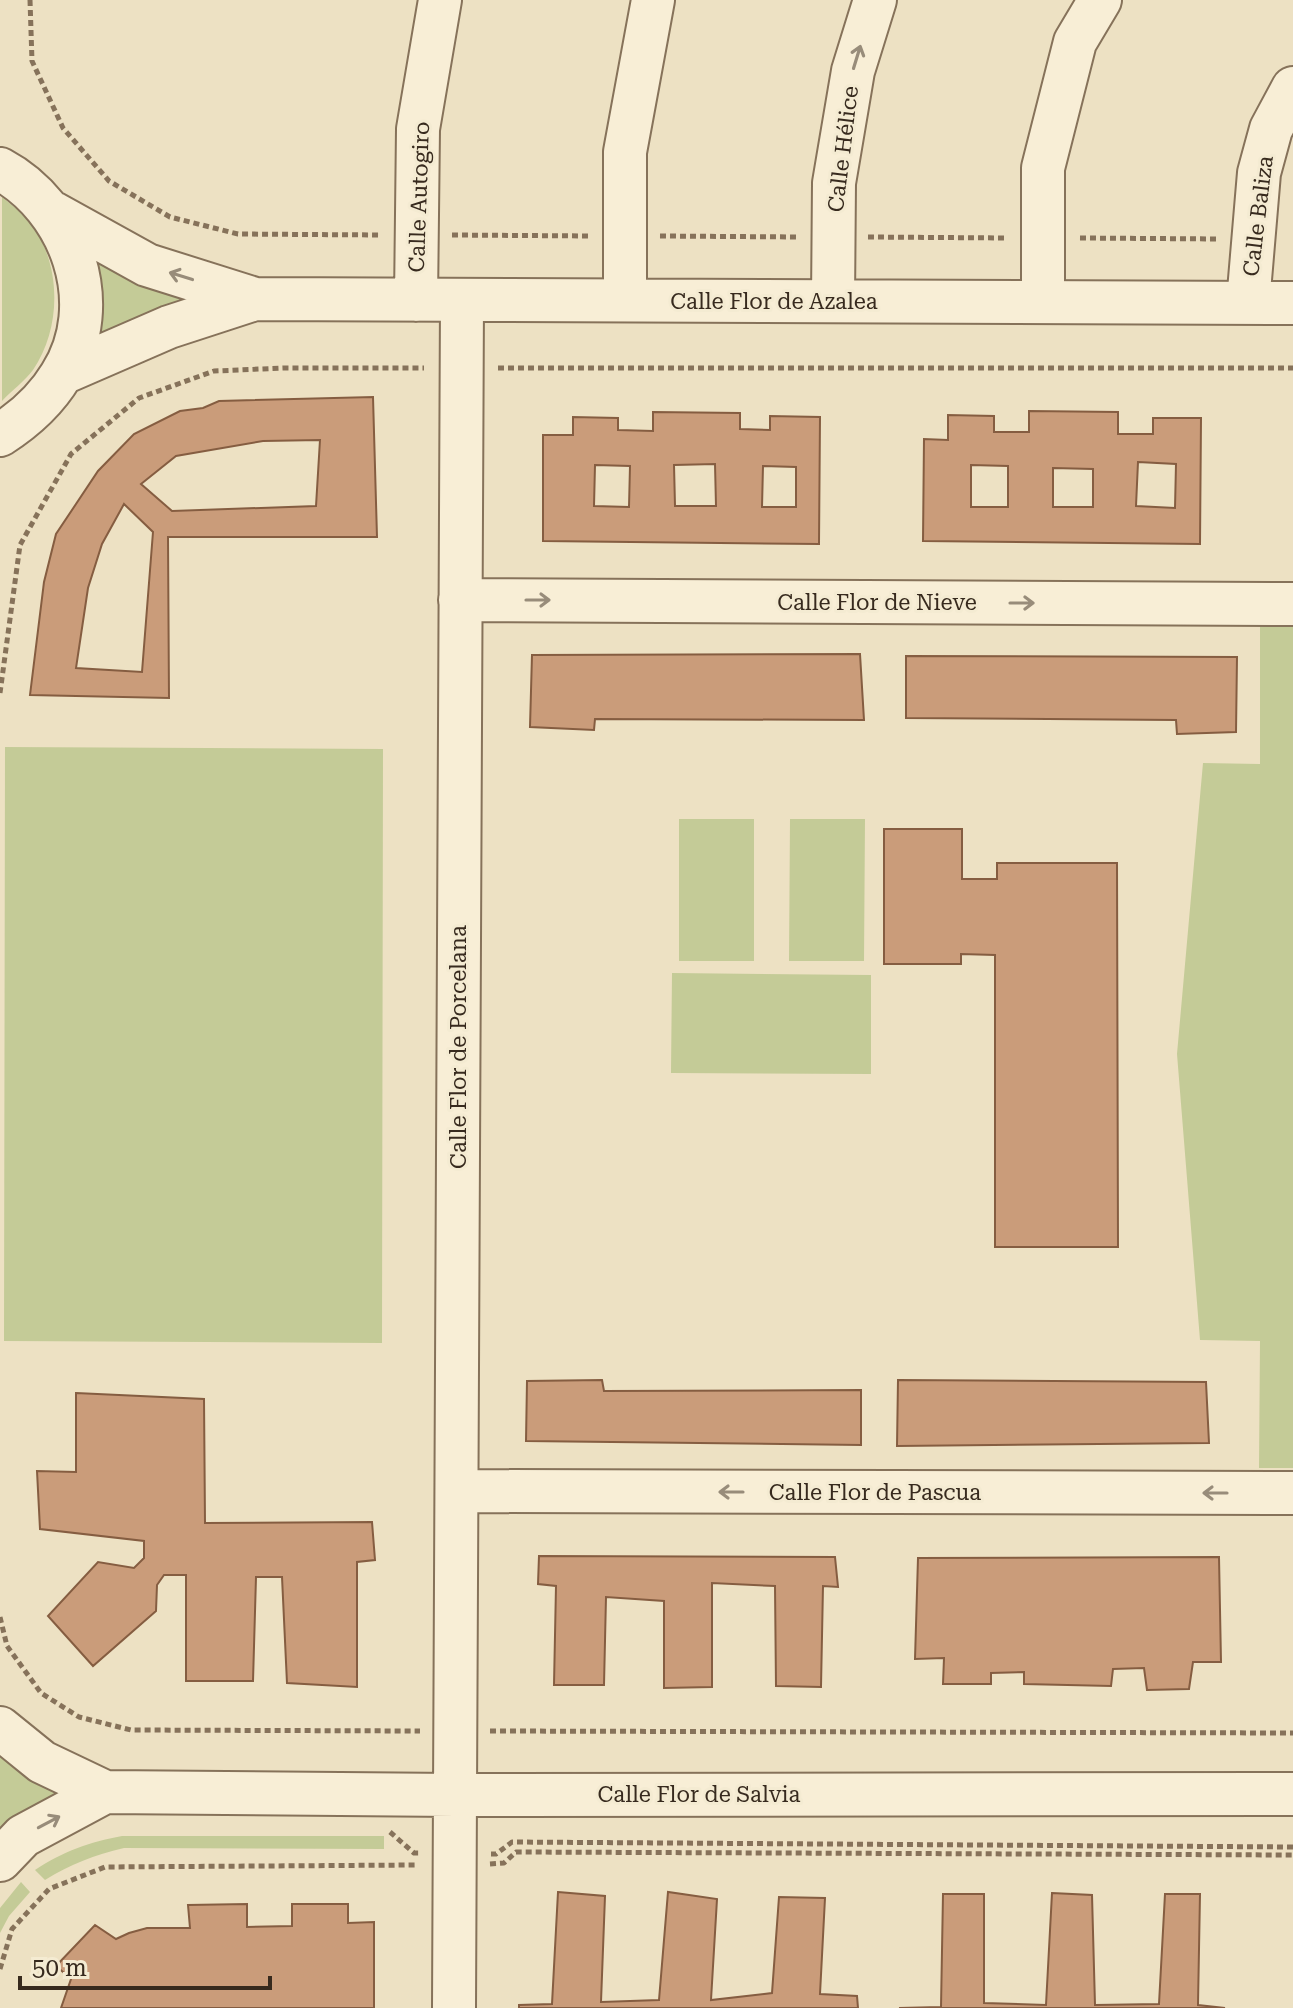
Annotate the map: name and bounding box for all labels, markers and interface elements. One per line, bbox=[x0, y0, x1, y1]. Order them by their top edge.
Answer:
one-way arrow bbox=[850, 45, 865, 71]
street label: Calle Hélice bbox=[823, 84, 863, 214]
street label: Calle Autogiro bbox=[404, 121, 434, 273]
street label: Calle Baliza bbox=[1238, 154, 1278, 278]
one-way arrow bbox=[169, 268, 194, 282]
street label: Calle Flor de Azalea bbox=[670, 289, 878, 314]
street label: Calle Flor de Nieve bbox=[777, 590, 977, 615]
one-way arrow bbox=[524, 592, 551, 608]
one-way arrow bbox=[1008, 595, 1035, 611]
street label: Calle Flor de Porcelana bbox=[446, 925, 471, 1169]
street label: Calle Flor de Pascua bbox=[769, 1480, 981, 1505]
one-way arrow bbox=[718, 1484, 745, 1500]
one-way arrow bbox=[1202, 1485, 1229, 1501]
street label: Calle Flor de Salvia bbox=[597, 1782, 801, 1807]
one-way arrow bbox=[37, 1813, 61, 1829]
scale bar bbox=[20, 1940, 270, 1990]
text: 50 m bbox=[32, 1954, 87, 1982]

